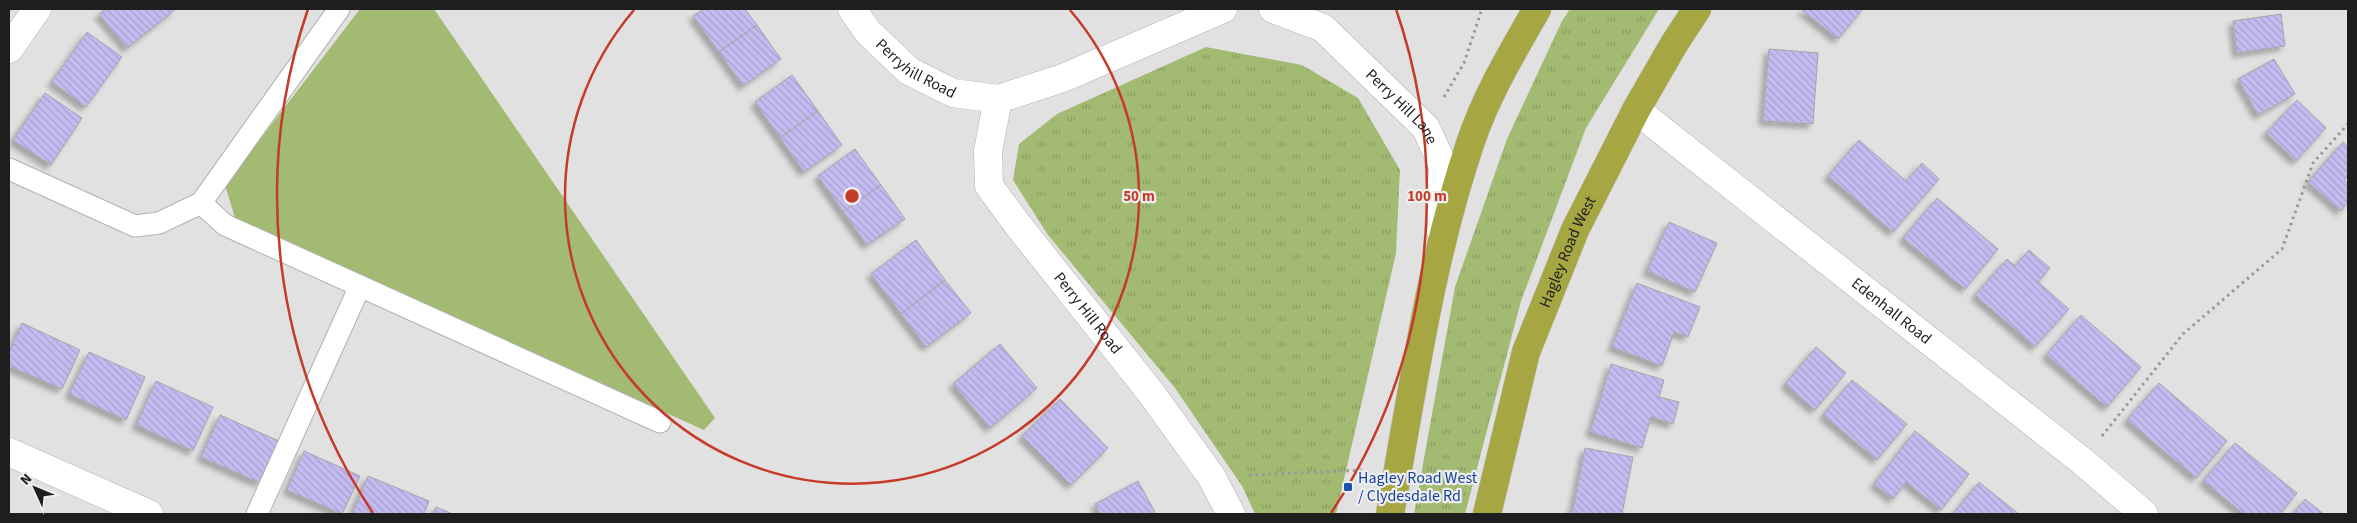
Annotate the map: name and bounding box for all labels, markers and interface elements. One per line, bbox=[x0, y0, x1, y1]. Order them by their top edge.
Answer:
street label: Perryhill Road bbox=[871, 34, 960, 104]
street label: Perry Hill Lane bbox=[1360, 64, 1443, 148]
text: 50 m bbox=[1123, 186, 1155, 207]
text: 100 m bbox=[1407, 186, 1447, 207]
centre of rings bbox=[843, 187, 861, 205]
street label: Hagley Road West bbox=[1534, 192, 1602, 311]
street label: Perry Hill Road bbox=[1048, 268, 1127, 359]
street label: Edenhall Road bbox=[1847, 273, 1936, 349]
north arrow bbox=[10, 463, 60, 513]
place label: Hagley Road West / Clydesdale Rd bbox=[1358, 467, 1478, 507]
text: N bbox=[16, 469, 37, 490]
marker: Hagley Road West / Clydesdale Rd bbox=[1342, 481, 1354, 493]

